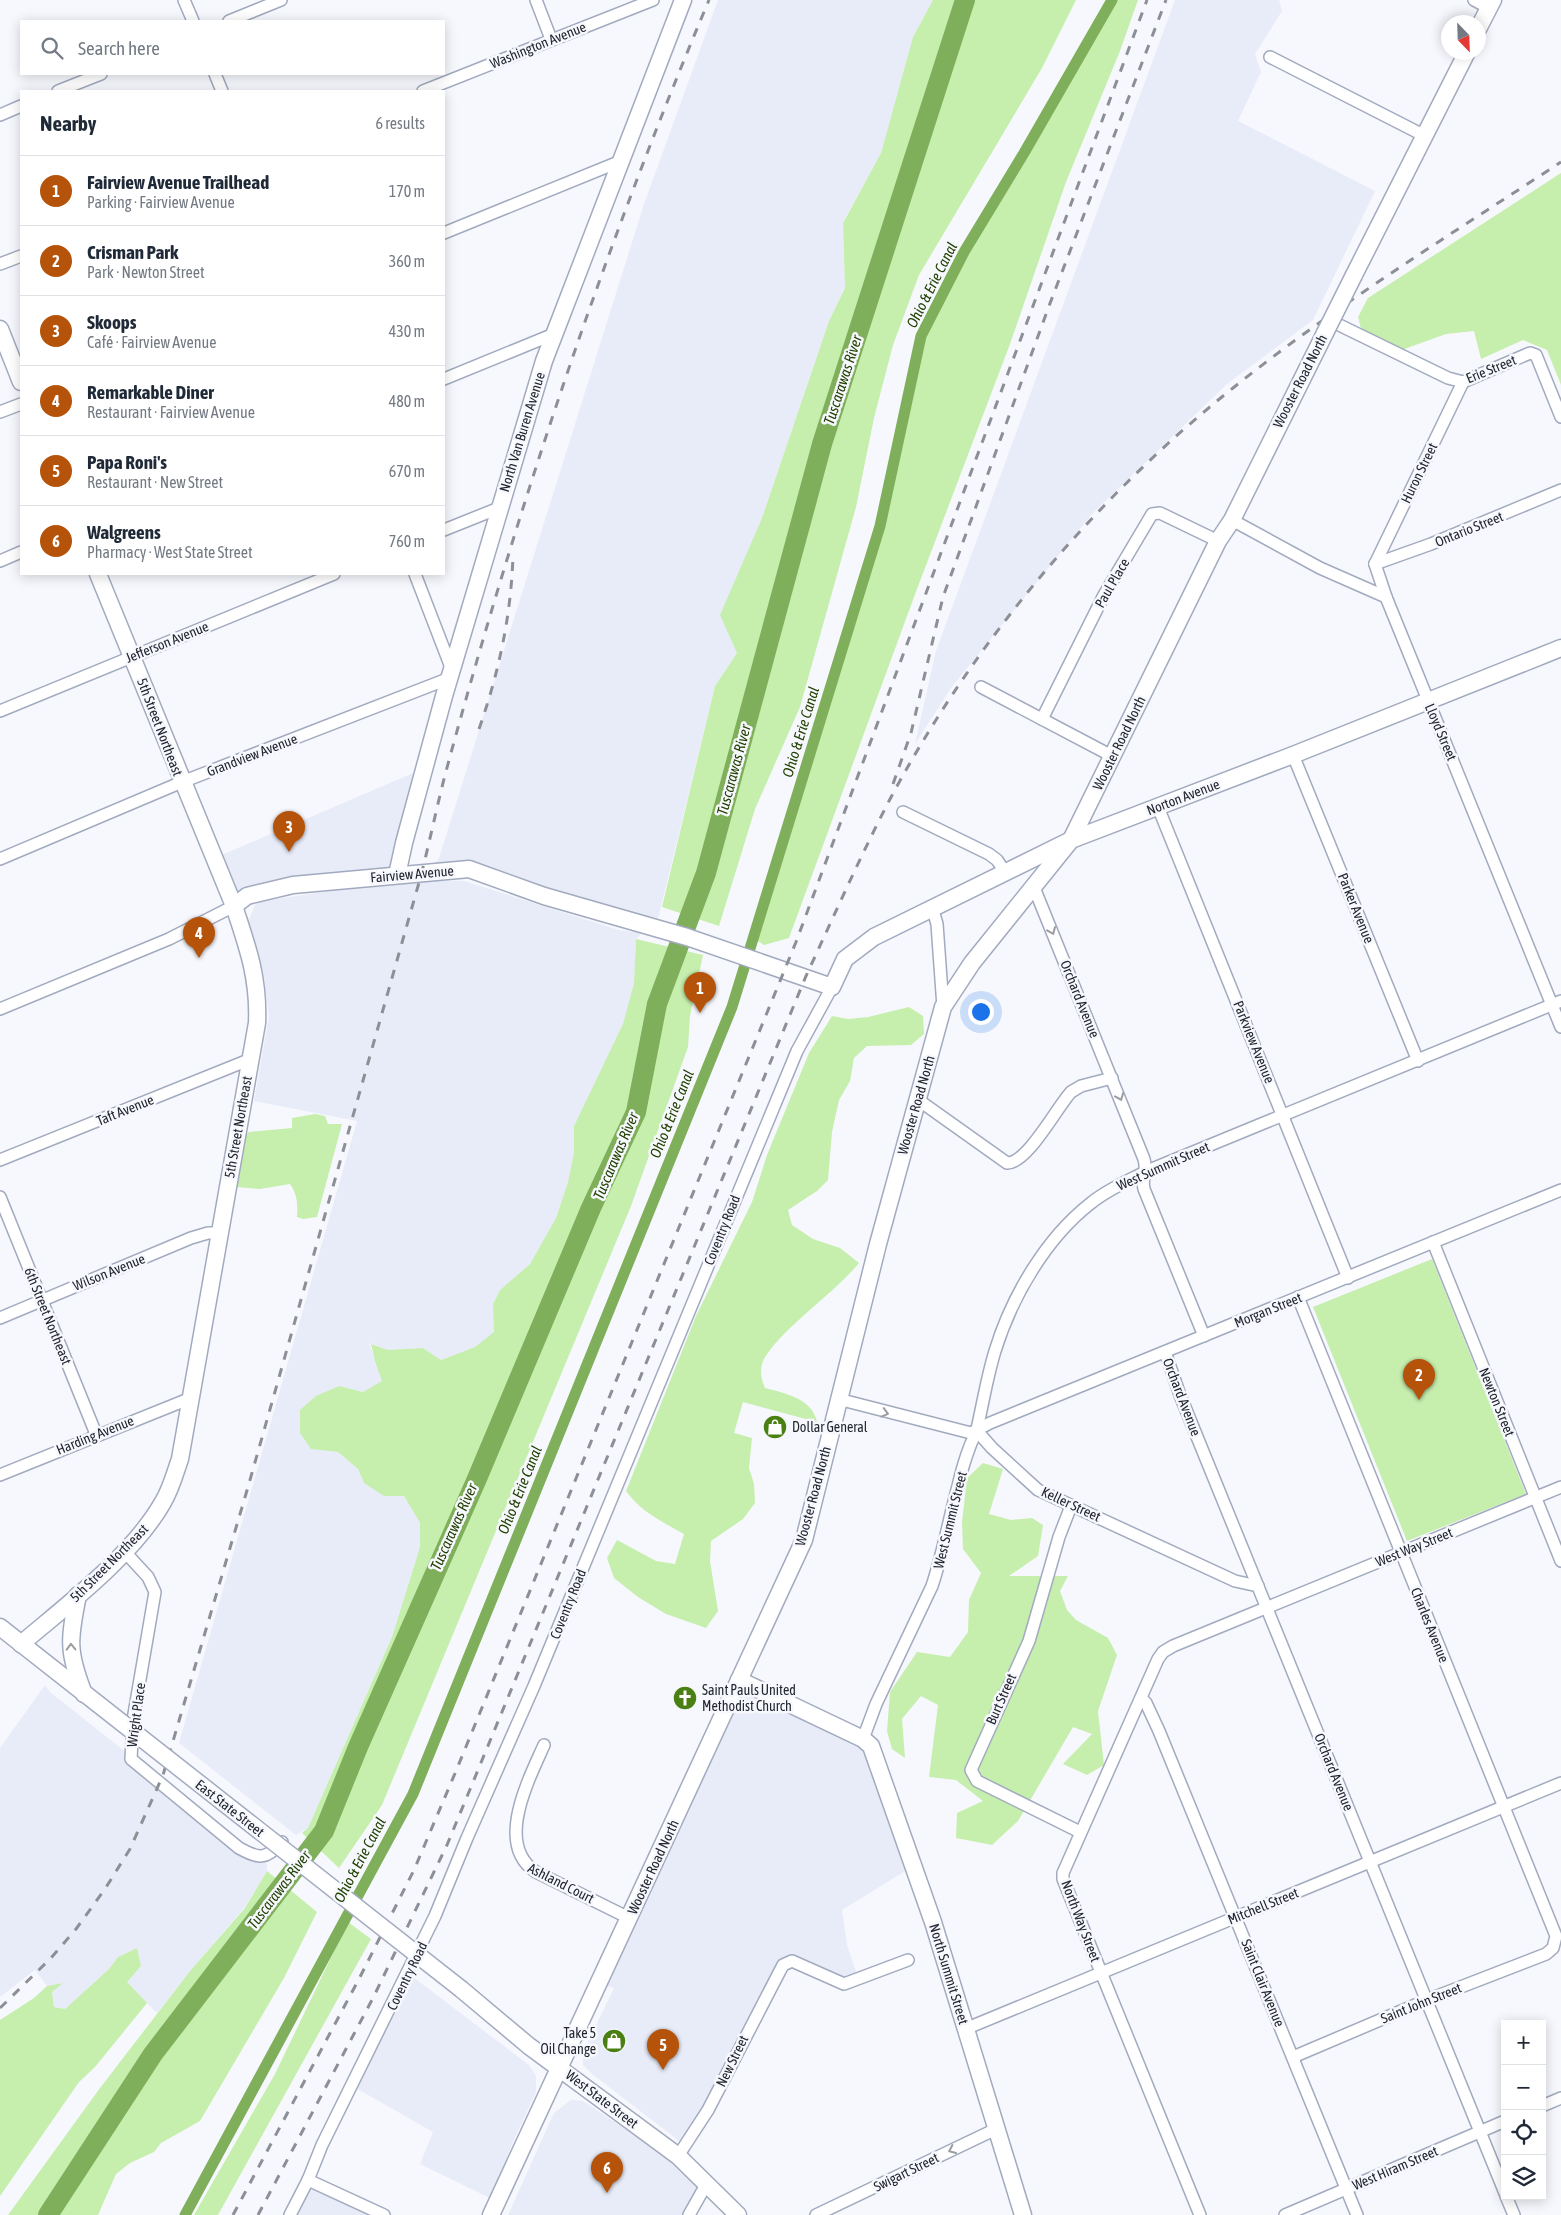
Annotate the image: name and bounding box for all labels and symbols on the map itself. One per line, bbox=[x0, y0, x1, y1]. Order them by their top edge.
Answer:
north arrow bbox=[1441, 15, 1486, 60]
street label: Washington Avenue bbox=[488, 18, 588, 72]
water label: Ohio & Erie Canal bbox=[903, 239, 960, 330]
water label: Tuscarawas River bbox=[820, 332, 865, 427]
street label: Wooster Road North bbox=[1270, 332, 1330, 430]
street label: Erie Street bbox=[1464, 352, 1518, 386]
street label: North Van Buren Avenue bbox=[496, 370, 548, 494]
street label: Huron Street bbox=[1398, 440, 1440, 506]
street label: Ontario Street bbox=[1433, 508, 1505, 550]
street label: Paul Place bbox=[1092, 556, 1132, 610]
street label: Jefferson Avenue bbox=[123, 618, 211, 666]
street label: 5th Street Northeast bbox=[134, 676, 186, 778]
water label: Ohio & Erie Canal bbox=[779, 685, 822, 779]
street label: Wooster Road North bbox=[1089, 693, 1149, 793]
street label: Lloyd Street bbox=[1422, 701, 1460, 763]
water label: Tuscarawas River bbox=[713, 722, 754, 817]
street label: Grandview Avenue bbox=[205, 730, 299, 780]
street label: Norton Avenue bbox=[1144, 776, 1222, 818]
pin: 3 bbox=[273, 811, 305, 852]
street label: Fairview Avenue bbox=[370, 862, 454, 886]
street label: Parker Avenue bbox=[1335, 871, 1377, 945]
pin: 4 bbox=[183, 917, 215, 958]
one-way arrow bbox=[1046, 926, 1056, 934]
street label: Orchard Avenue bbox=[1057, 958, 1103, 1040]
pin: 1 bbox=[684, 972, 716, 1013]
street label: Parkview Avenue bbox=[1230, 998, 1278, 1086]
your location bbox=[968, 999, 994, 1025]
street label: Wooster Road North bbox=[894, 1054, 938, 1156]
water label: Ohio & Erie Canal bbox=[646, 1067, 697, 1160]
street label: 5th Street Northeast bbox=[221, 1075, 255, 1179]
street label: Taft Avenue bbox=[94, 1091, 156, 1129]
one-way arrow bbox=[1114, 1092, 1124, 1101]
water label: Tuscarawas River bbox=[590, 1109, 642, 1202]
street label: West Summit Street bbox=[1114, 1138, 1212, 1194]
street label: Coventry Road bbox=[701, 1193, 743, 1267]
street label: Wilson Avenue bbox=[71, 1250, 147, 1294]
street label: 6th Street Northeast bbox=[21, 1265, 75, 1367]
street label: Morgan Street bbox=[1232, 1289, 1304, 1331]
street label: Orchard Avenue bbox=[1160, 1356, 1204, 1438]
pin: 2 bbox=[1403, 1359, 1435, 1400]
street label: Newton Street bbox=[1476, 1365, 1518, 1439]
one-way arrow bbox=[880, 1407, 888, 1417]
street label: Harding Avenue bbox=[54, 1412, 136, 1458]
shop icon: Dollar General bbox=[762, 1414, 788, 1440]
place label: Dollar General bbox=[792, 1419, 868, 1435]
water label: Ohio & Erie Canal bbox=[494, 1443, 545, 1536]
street label: Wooster Road North bbox=[792, 1444, 834, 1548]
street label: West Summit Street bbox=[930, 1470, 970, 1570]
water label: Tuscarawas River bbox=[427, 1480, 480, 1573]
street label: Keller Street bbox=[1039, 1483, 1103, 1525]
street label: 5th Street Northeast bbox=[67, 1521, 151, 1605]
street label: West Way Street bbox=[1373, 1524, 1455, 1570]
street label: Coventry Road bbox=[547, 1567, 589, 1641]
street label: Charles Avenue bbox=[1408, 1585, 1452, 1665]
one-way arrow bbox=[65, 1643, 76, 1651]
street label: Burt Street bbox=[983, 1671, 1019, 1727]
street label: Wright Place bbox=[124, 1682, 148, 1748]
place label: Saint Pauls United Methodist Church bbox=[702, 1682, 796, 1714]
church icon: Saint Pauls United Methodist Church bbox=[672, 1685, 698, 1711]
street label: Orchard Avenue bbox=[1311, 1731, 1357, 1813]
street label: East State Street bbox=[193, 1776, 267, 1840]
water label: Ohio & Erie Canal bbox=[330, 1814, 389, 1905]
street label: Wooster Road North bbox=[624, 1817, 682, 1917]
water label: Tuscarawas River bbox=[244, 1847, 314, 1932]
street label: Ashland Court bbox=[525, 1860, 597, 1906]
street label: North Way Street bbox=[1058, 1878, 1104, 1964]
street label: Mitchell Street bbox=[1225, 1885, 1301, 1927]
street label: North Summit Street bbox=[926, 1922, 972, 2026]
street label: Saint Clair Avenue bbox=[1238, 1937, 1288, 2029]
street label: Coventry Road bbox=[384, 1939, 430, 2013]
street label: Saint John Street bbox=[1378, 1980, 1464, 2026]
place label: Take 5 Oil Change bbox=[540, 2025, 596, 2057]
shop icon: Take 5 Oil Change bbox=[601, 2028, 627, 2054]
pin: 5 bbox=[647, 2029, 679, 2070]
street label: New Street bbox=[713, 2033, 751, 2089]
street label: West State Street bbox=[563, 2067, 641, 2131]
street label: West Hiram Street bbox=[1350, 2143, 1440, 2193]
one-way arrow bbox=[948, 2144, 957, 2154]
street label: Swigart Street bbox=[871, 2149, 941, 2195]
pin: 6 bbox=[591, 2152, 623, 2193]

